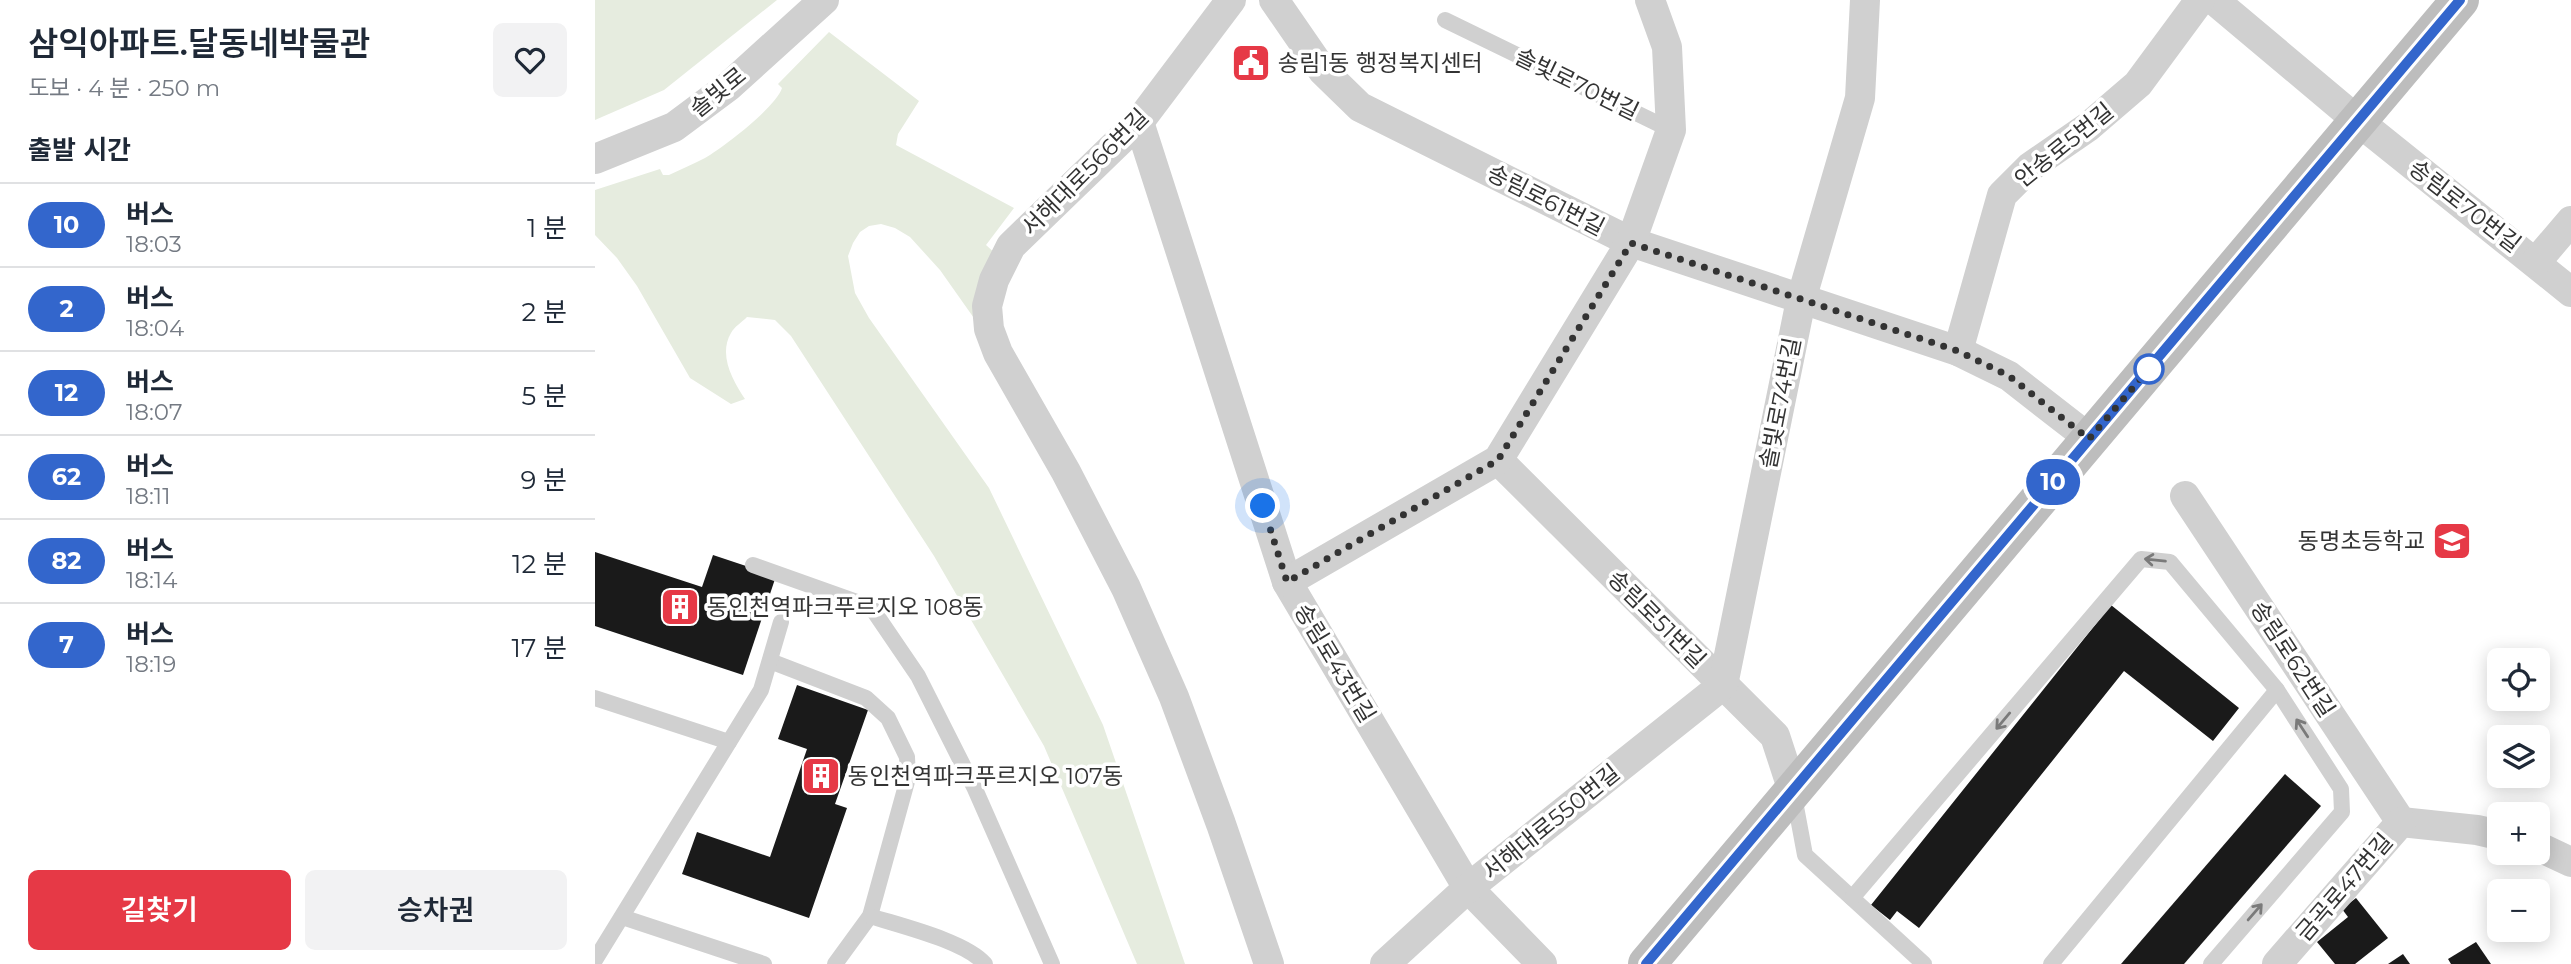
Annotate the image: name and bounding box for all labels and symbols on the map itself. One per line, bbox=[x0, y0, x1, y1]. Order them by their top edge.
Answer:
public building icon: 송림1동 행정복지센터 bbox=[1230, 42, 1272, 84]
street label: 솔빛로70번길 bbox=[1511, 42, 1643, 126]
place label: 송림1동 행정복지센터 bbox=[1278, 49, 1483, 77]
street label: 솔빛로 bbox=[685, 61, 751, 123]
street label: 안송로5번길 bbox=[2009, 97, 2119, 193]
street label: 서해대로566번길 bbox=[1016, 103, 1154, 241]
street label: 송림로70번길 bbox=[2404, 154, 2526, 258]
street label: 송림로61번길 bbox=[1483, 158, 1609, 242]
street label: 솔빛로74번길 bbox=[1754, 335, 1806, 471]
unlabelled marker bbox=[2134, 354, 2164, 384]
line badge: 10 bbox=[2021, 459, 2085, 505]
your location bbox=[1245, 488, 1280, 523]
school or university icon: 동명초등학교 bbox=[2431, 520, 2473, 562]
place label: 동명초등학교 bbox=[2298, 527, 2425, 555]
one-way arrow bbox=[2144, 553, 2167, 566]
street label: 송림로51번길 bbox=[1602, 564, 1712, 674]
building icon: 동인천역파크푸르지오 108동 bbox=[659, 586, 701, 628]
place label: 동인천역파크푸르지오 108동 bbox=[707, 593, 984, 621]
street label: 송림로62번길 bbox=[2245, 596, 2341, 722]
street label: 송림로43번길 bbox=[1289, 599, 1381, 727]
one-way arrow bbox=[1995, 712, 2011, 730]
one-way arrow bbox=[2294, 719, 2308, 739]
building icon: 동인천역파크푸르지오 107동 bbox=[800, 755, 842, 797]
street label: 서해대로550번길 bbox=[1477, 758, 1625, 886]
place label: 동인천역파크푸르지오 107동 bbox=[848, 762, 1124, 790]
street label: 금곡로47번길 bbox=[2290, 827, 2398, 947]
one-way arrow bbox=[2247, 904, 2263, 922]

